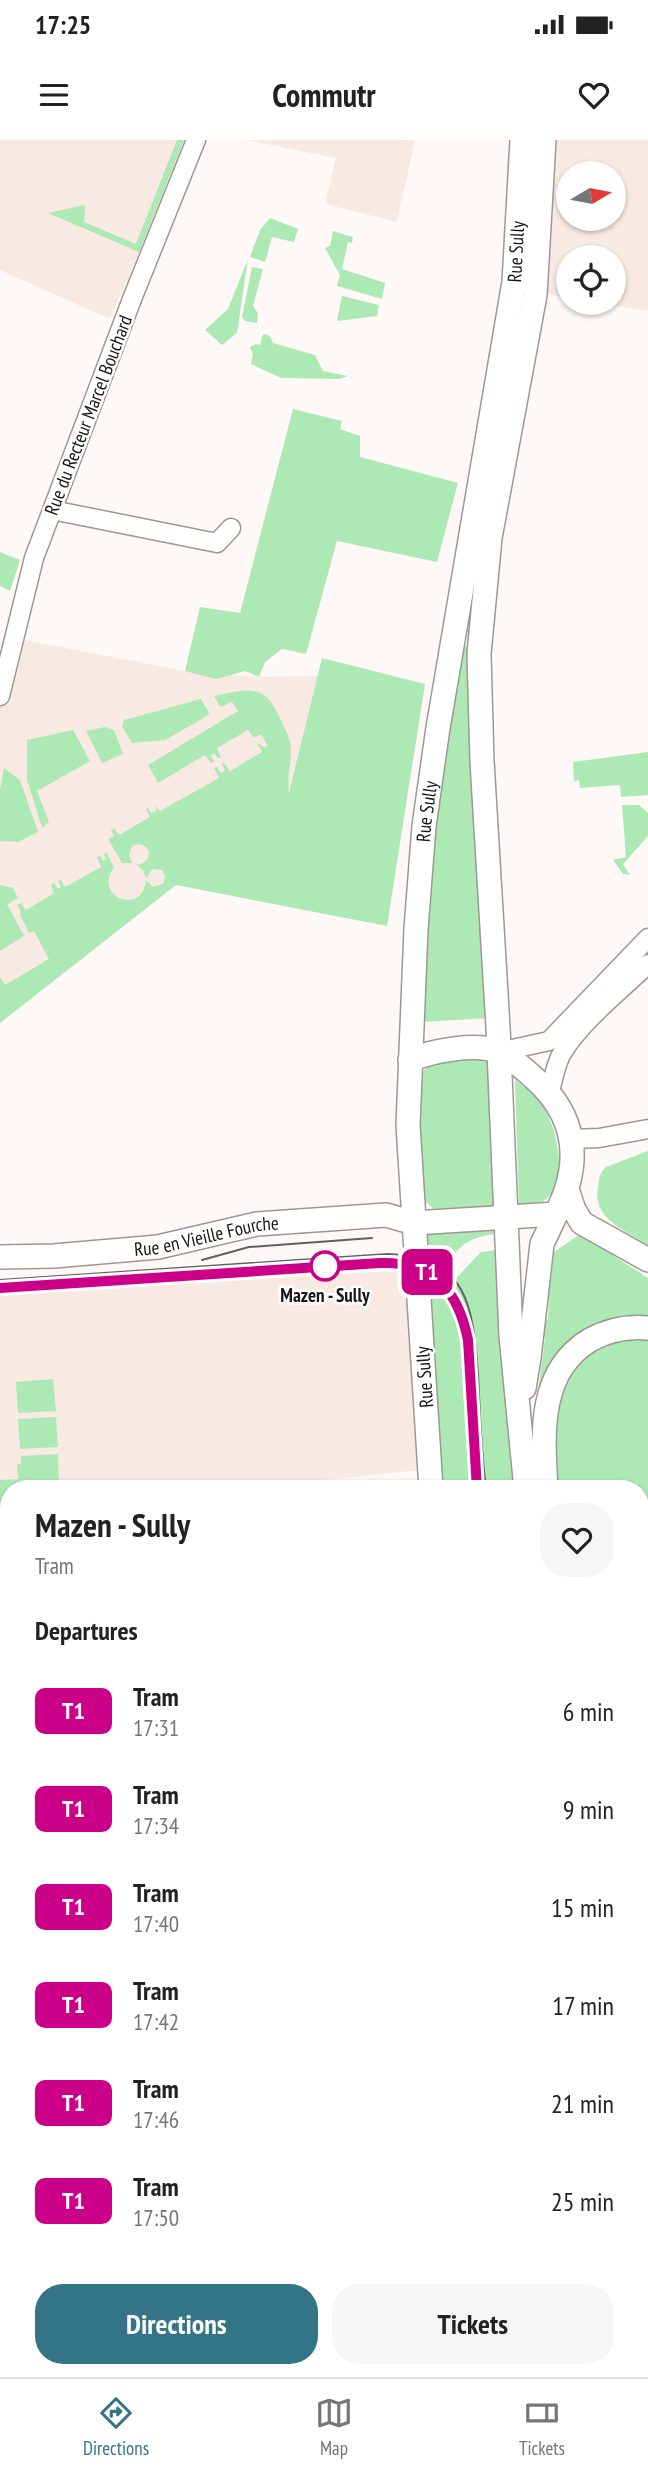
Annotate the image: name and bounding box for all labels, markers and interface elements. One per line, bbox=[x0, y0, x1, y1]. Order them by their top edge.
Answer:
text: 17:25 bbox=[35, 8, 91, 41]
text: Commutr bbox=[272, 74, 376, 116]
icon: menu bbox=[35, 76, 73, 114]
icon: heart bbox=[575, 76, 613, 114]
north arrow bbox=[556, 161, 626, 231]
map controls bbox=[556, 161, 626, 315]
street label: Rue Sully bbox=[502, 219, 529, 283]
button: locate bbox=[556, 245, 626, 315]
street label: Rue du Recteur Marcel Bouchard bbox=[39, 312, 137, 518]
street label: Rue Sully bbox=[411, 778, 442, 843]
street label: Rue en Vieille Fourche bbox=[133, 1211, 280, 1261]
line badge: T1 bbox=[396, 1249, 458, 1295]
marker: Mazen - Sully bbox=[310, 1251, 340, 1281]
text: T1 bbox=[416, 1256, 438, 1287]
place label: Mazen - Sully bbox=[280, 1283, 370, 1307]
street label: Rue Sully bbox=[410, 1345, 438, 1409]
text: Mazen - Sully bbox=[35, 1503, 190, 1546]
button: heart bbox=[540, 1503, 614, 1577]
text: Tram bbox=[35, 1551, 74, 1580]
text: Departures bbox=[35, 1614, 138, 1647]
text: Tram bbox=[133, 1680, 179, 1713]
text: T1 bbox=[62, 1695, 85, 1726]
text: 6 min bbox=[563, 1695, 614, 1728]
text: 17:31 bbox=[133, 1713, 179, 1742]
text: Tram bbox=[133, 1778, 179, 1811]
text: T1 bbox=[62, 1793, 85, 1824]
text: 9 min bbox=[563, 1793, 614, 1826]
text: 17:34 bbox=[133, 1811, 179, 1840]
text: Tram bbox=[133, 1876, 179, 1909]
text: T1 bbox=[62, 1891, 85, 1922]
text: 15 min bbox=[551, 1891, 614, 1924]
text: 17:40 bbox=[133, 1909, 179, 1938]
text: Tram bbox=[133, 1974, 179, 2007]
text: T1 bbox=[62, 1989, 85, 2020]
text: 17 min bbox=[552, 1989, 614, 2022]
text: 17:42 bbox=[133, 2007, 179, 2036]
text: Tram bbox=[133, 2072, 179, 2105]
text: T1 bbox=[62, 2087, 85, 2118]
text: 21 min bbox=[551, 2087, 614, 2120]
text: 17:46 bbox=[133, 2105, 179, 2134]
text: Tram bbox=[133, 2170, 179, 2203]
text: T1 bbox=[62, 2185, 85, 2216]
text: 25 min bbox=[551, 2185, 614, 2218]
text: 17:50 bbox=[133, 2203, 179, 2232]
button: Directions bbox=[35, 2284, 318, 2364]
button: Tickets bbox=[332, 2284, 614, 2364]
tab: Directions bbox=[83, 2394, 149, 2460]
tab: Map bbox=[315, 2394, 353, 2460]
tab: Tickets bbox=[519, 2394, 565, 2460]

